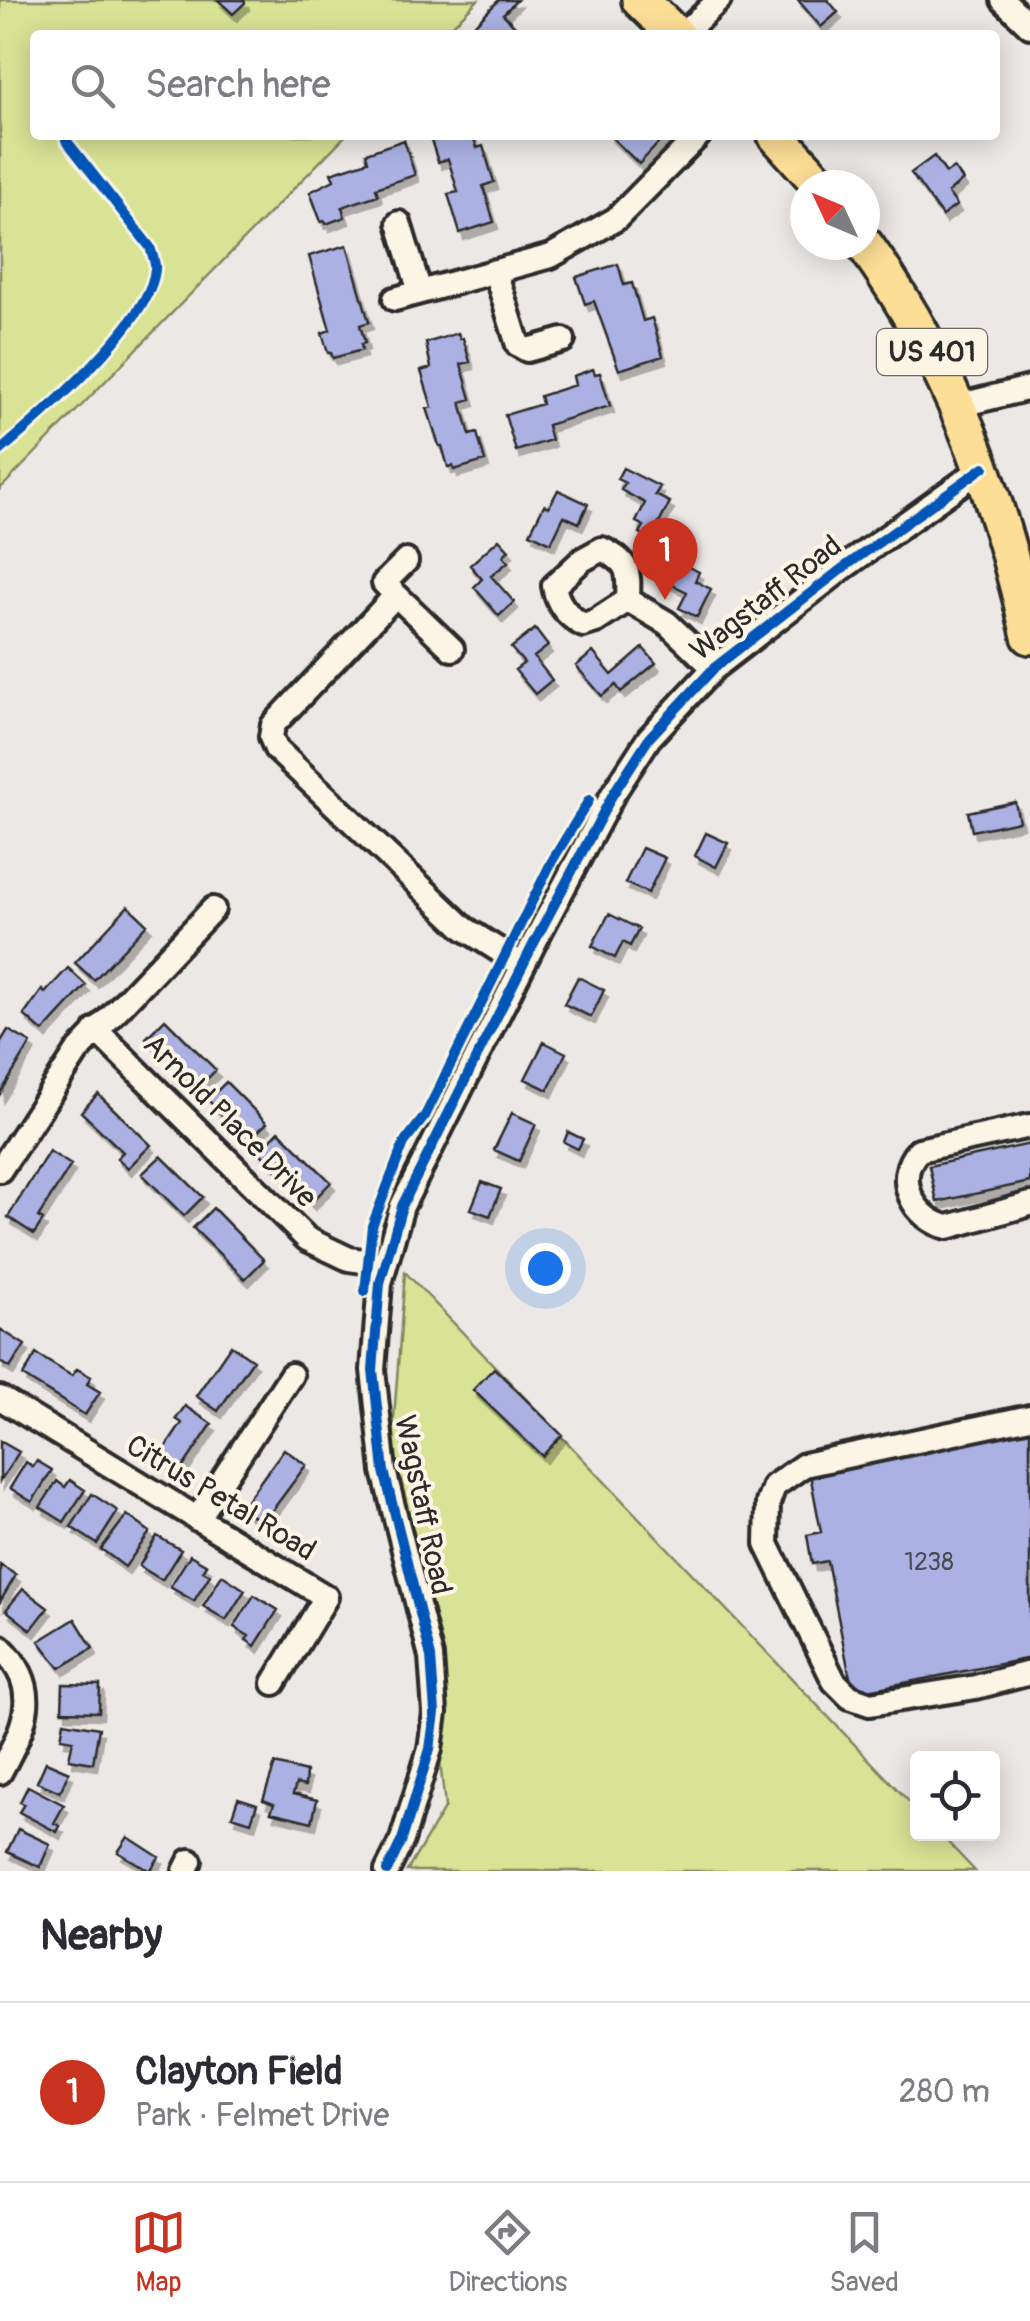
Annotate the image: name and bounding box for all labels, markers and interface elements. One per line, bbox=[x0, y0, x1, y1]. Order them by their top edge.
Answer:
search box bbox=[30, 30, 1000, 140]
icon: search bbox=[65, 58, 120, 113]
text: Search here bbox=[145, 61, 331, 109]
north arrow bbox=[790, 170, 880, 260]
road number: US 401 bbox=[877, 329, 987, 375]
pin: 1 bbox=[632, 518, 698, 600]
street label: Wagstaff Road bbox=[683, 527, 849, 669]
street label: Arnold Place Drive bbox=[135, 1026, 325, 1216]
your location bbox=[520, 1243, 571, 1294]
street label: Wagstaff Road bbox=[386, 1412, 460, 1598]
street label: Citrus Petal Road bbox=[119, 1427, 323, 1569]
house number: 1238 bbox=[904, 1547, 954, 1578]
map controls bbox=[910, 1751, 1000, 1841]
button: locate bbox=[910, 1751, 1000, 1841]
text: Nearby bbox=[40, 1910, 162, 1962]
text: Clayton Field bbox=[135, 2048, 343, 2096]
text: 1 bbox=[66, 2072, 79, 2112]
text: 280 m bbox=[899, 2072, 990, 2112]
text: Park · Felmet Drive bbox=[135, 2096, 389, 2136]
tab: Map bbox=[131, 2205, 186, 2300]
tab: Directions bbox=[448, 2205, 567, 2300]
tab: Saved bbox=[829, 2205, 899, 2300]

